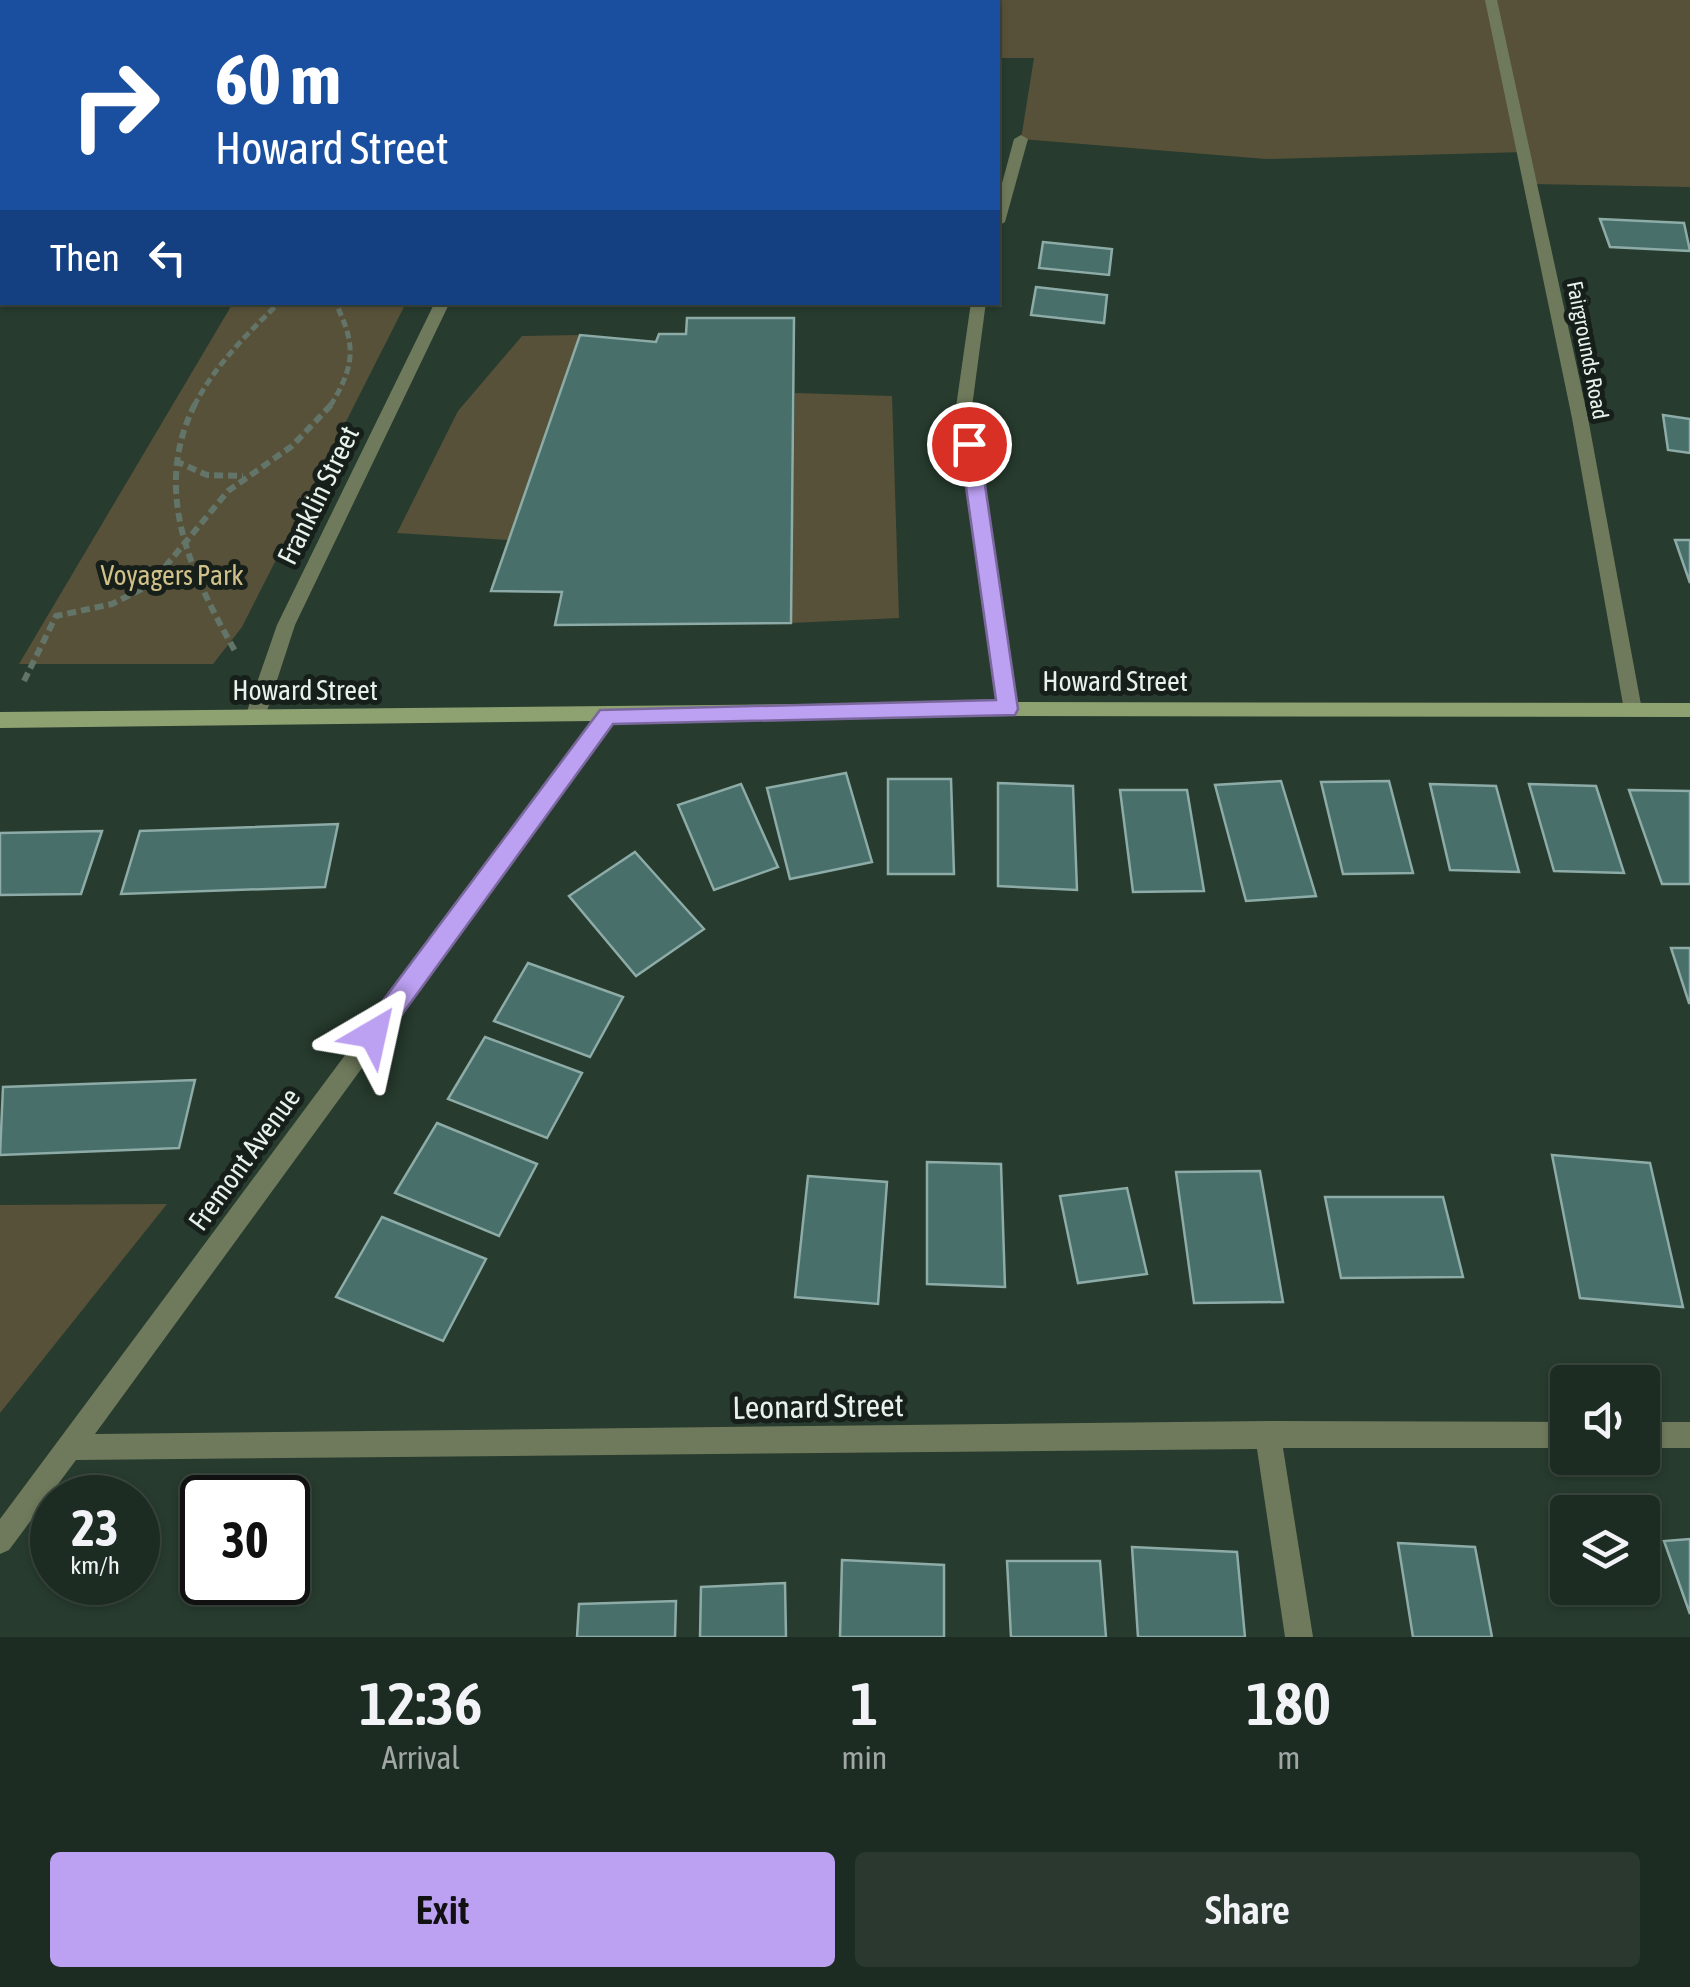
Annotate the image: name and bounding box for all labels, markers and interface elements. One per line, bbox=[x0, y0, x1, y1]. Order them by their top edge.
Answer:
text: 60 m bbox=[215, 39, 341, 119]
icon: right bbox=[50, 40, 180, 170]
text: Howard Street bbox=[215, 122, 449, 174]
icon: left bbox=[140, 230, 195, 285]
text: Then bbox=[50, 236, 120, 279]
street label: Fairgrounds Road bbox=[1562, 279, 1614, 421]
pin bbox=[927, 402, 1012, 487]
icon: arrive bbox=[942, 417, 997, 472]
street label: Franklin Street bbox=[271, 421, 365, 569]
park label: Voyagers Park bbox=[101, 559, 243, 591]
street label: Howard Street bbox=[1042, 665, 1188, 697]
street label: Howard Street bbox=[232, 674, 378, 706]
position arrow bbox=[321, 982, 425, 1086]
street label: Fremont Avenue bbox=[182, 1082, 306, 1236]
map controls bbox=[1550, 1365, 1660, 1605]
button: sound bbox=[1550, 1365, 1660, 1475]
street label: Leonard Street bbox=[732, 1386, 904, 1426]
speed limit sign: 30 bbox=[180, 1475, 310, 1605]
button: layers bbox=[1550, 1495, 1660, 1605]
text: 23 bbox=[71, 1499, 118, 1557]
text: km/h bbox=[70, 1551, 120, 1579]
text: 12:36 bbox=[359, 1669, 482, 1738]
text: 1 bbox=[850, 1669, 879, 1738]
text: 180 bbox=[1246, 1669, 1331, 1738]
text: Arrival bbox=[382, 1739, 460, 1776]
text: min bbox=[841, 1739, 887, 1776]
text: m bbox=[1277, 1739, 1300, 1776]
button: Exit bbox=[50, 1852, 835, 1967]
button: Share bbox=[855, 1852, 1640, 1967]

